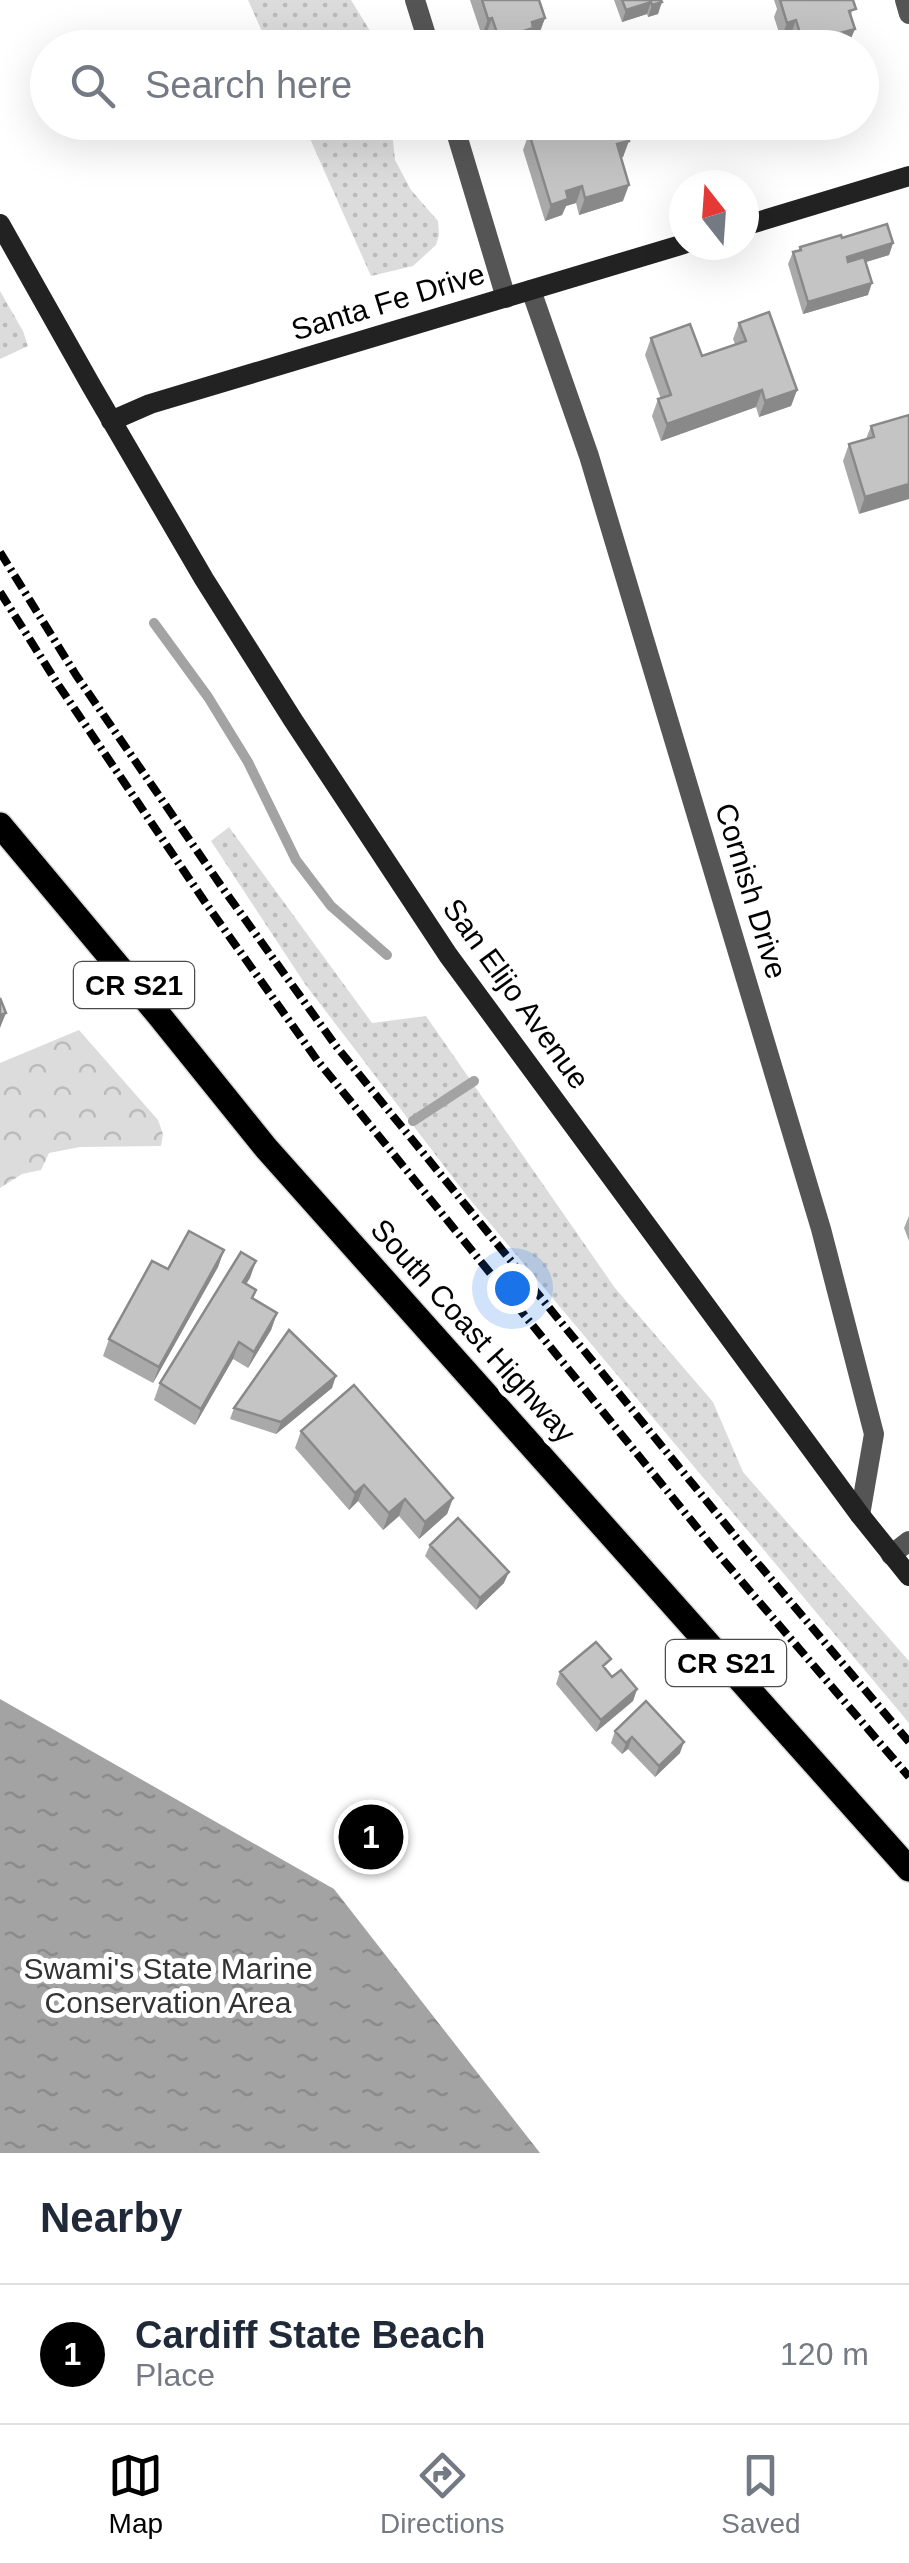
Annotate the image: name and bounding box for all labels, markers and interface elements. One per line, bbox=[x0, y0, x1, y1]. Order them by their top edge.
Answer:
search box bbox=[30, 30, 879, 140]
icon: search bbox=[65, 58, 120, 113]
text: Search here bbox=[145, 64, 352, 106]
north arrow bbox=[669, 170, 759, 260]
street label: Santa Fe Drive bbox=[287, 256, 488, 347]
street label: Cornish Drive bbox=[709, 799, 794, 983]
street label: San Elijo Avenue bbox=[437, 892, 596, 1095]
road number: CR S21 bbox=[74, 962, 194, 1008]
street label: South Coast Highway bbox=[365, 1212, 582, 1449]
your location bbox=[487, 1263, 538, 1314]
road number: CR S21 bbox=[666, 1640, 786, 1686]
pin: 1 bbox=[338, 1800, 404, 1874]
park label: Swami's State Marine Conservation Area bbox=[23, 1952, 313, 2019]
text: Nearby bbox=[40, 2194, 182, 2241]
text: Cardiff State Beach bbox=[135, 2314, 486, 2356]
text: 1 bbox=[64, 2336, 81, 2372]
text: 120 m bbox=[780, 2336, 869, 2372]
text: Place bbox=[135, 2357, 215, 2393]
tab: Map bbox=[108, 2448, 163, 2540]
tab: Directions bbox=[380, 2448, 505, 2540]
tab: Saved bbox=[721, 2448, 801, 2540]

